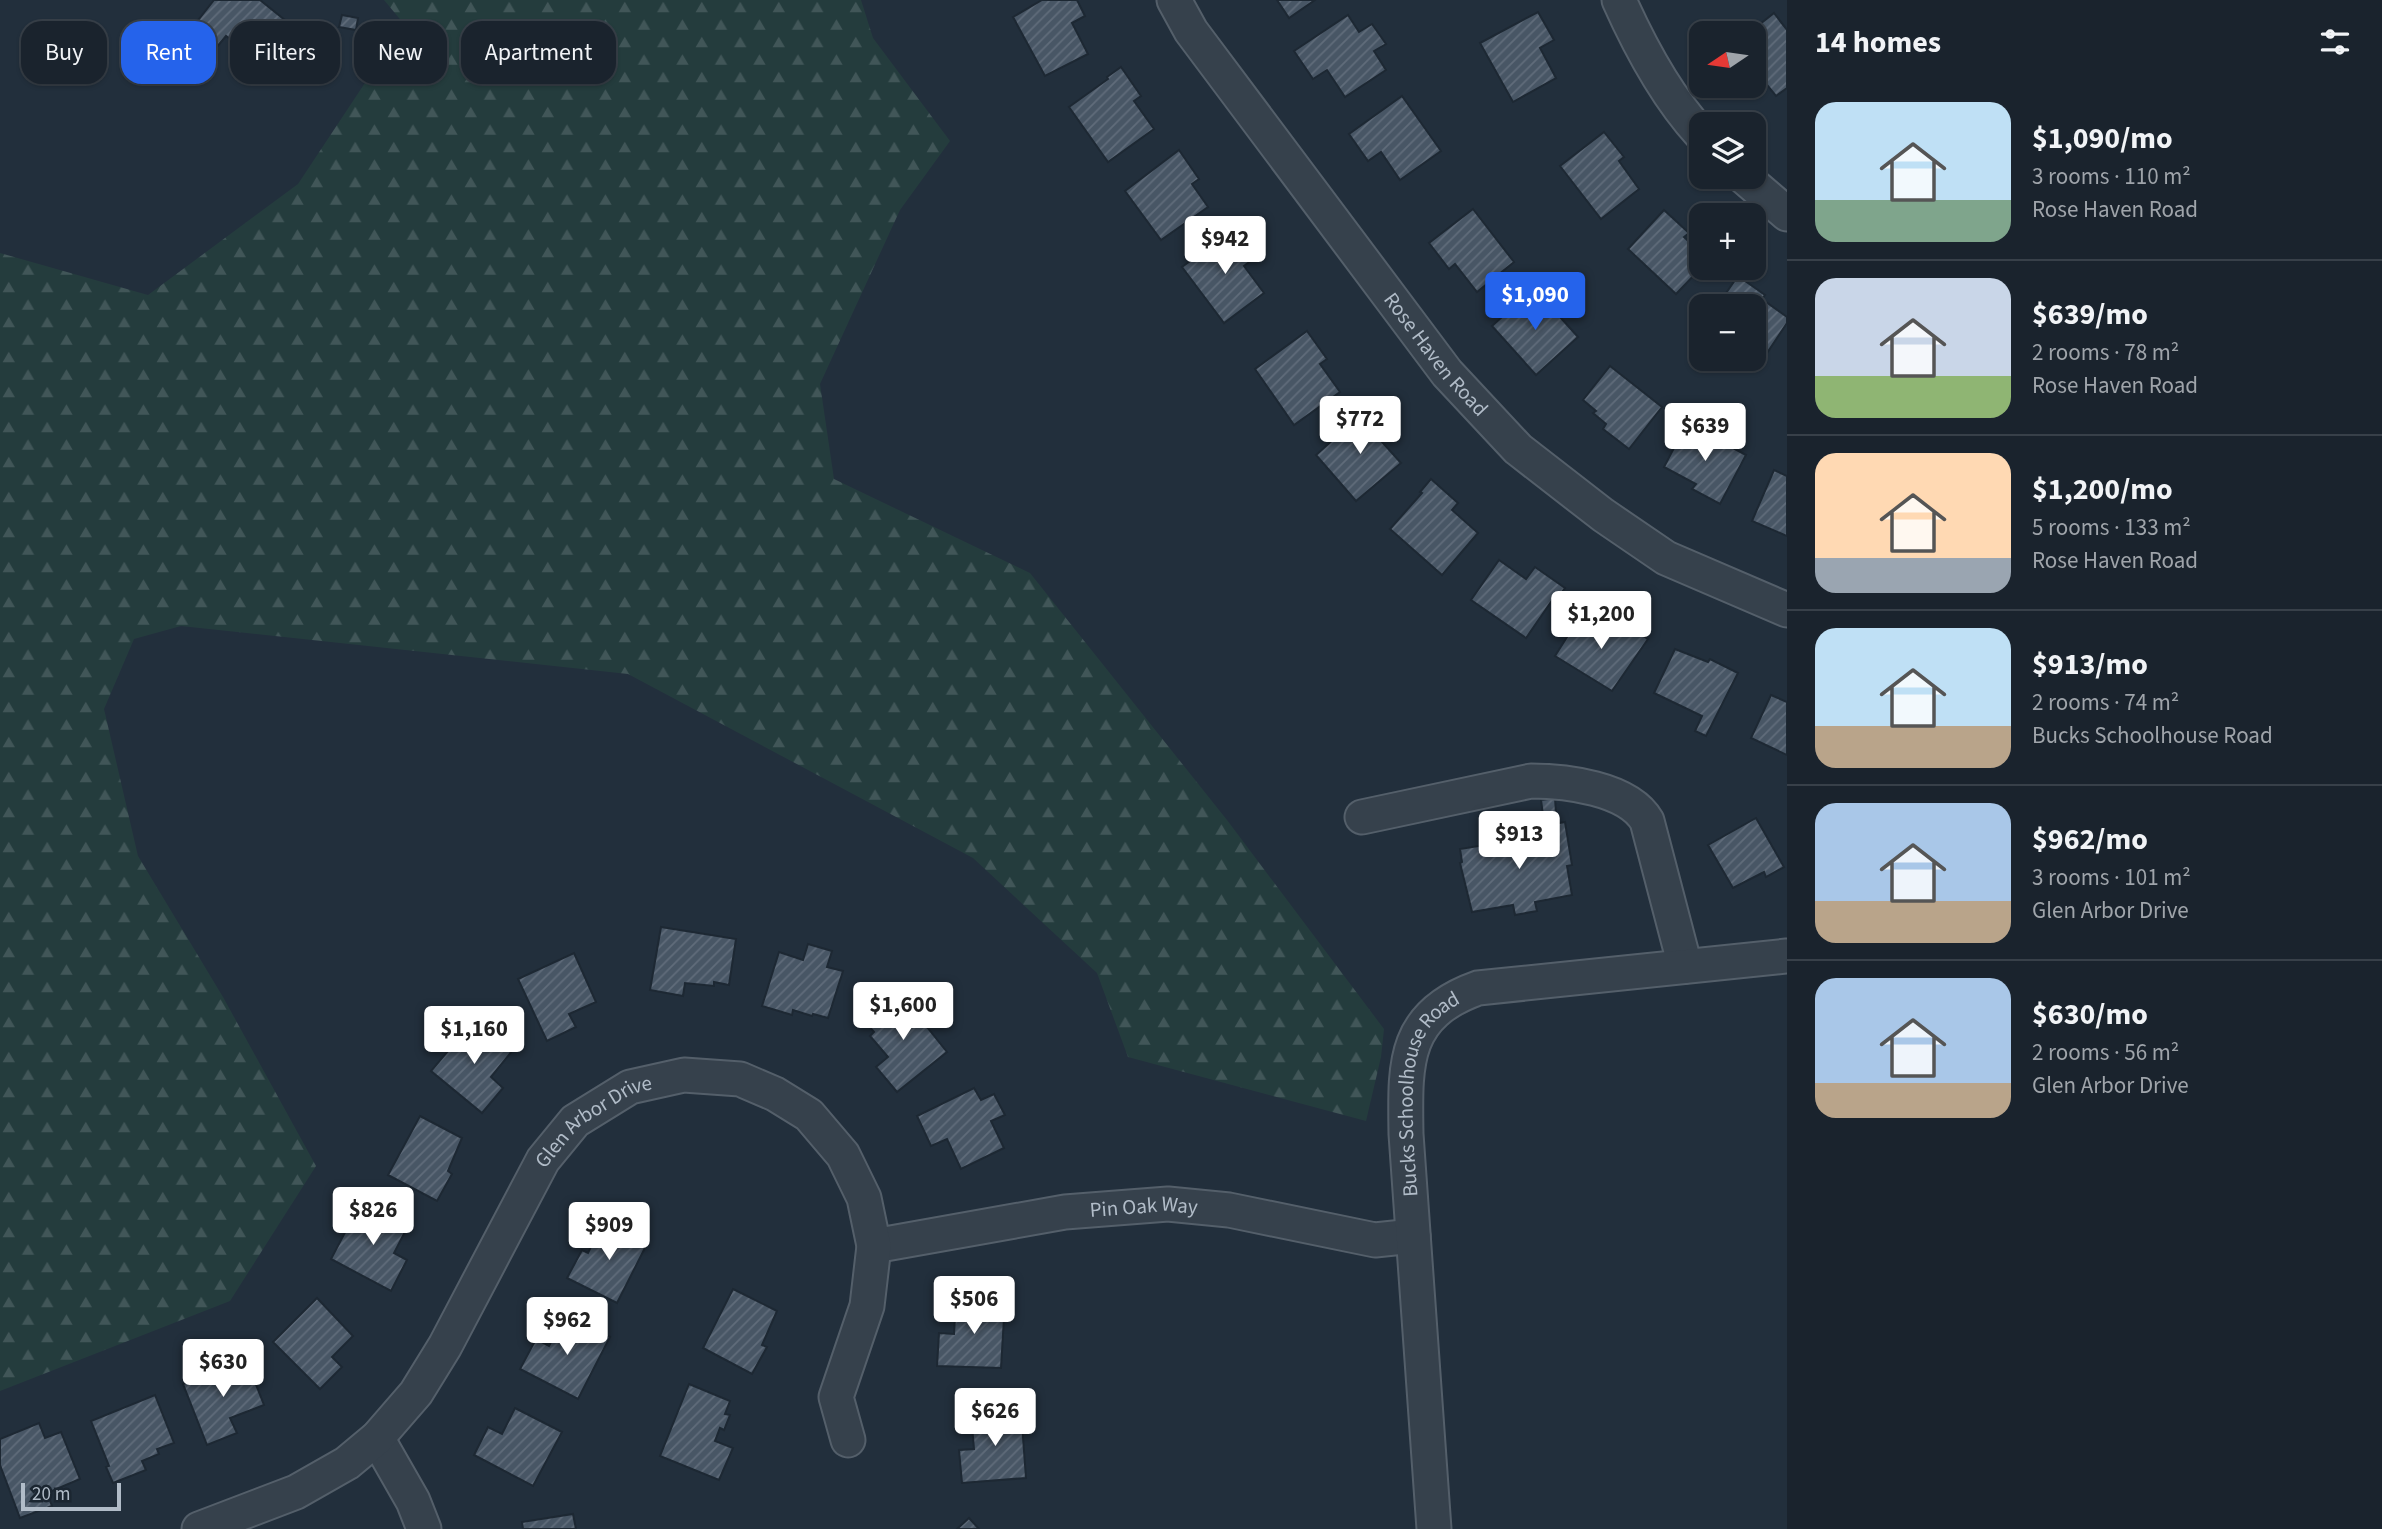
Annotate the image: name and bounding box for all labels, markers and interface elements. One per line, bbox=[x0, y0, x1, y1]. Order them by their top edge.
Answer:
chip: Buy bbox=[21, 21, 107, 84]
chip: Rent bbox=[121, 21, 216, 84]
chip: Filters bbox=[230, 21, 340, 84]
chip: New bbox=[354, 21, 447, 84]
chip: Apartment bbox=[461, 21, 616, 84]
north arrow bbox=[1689, 21, 1766, 98]
map controls bbox=[1689, 21, 1766, 371]
text: 14 homes bbox=[1815, 21, 1941, 64]
icon: filters bbox=[2316, 23, 2354, 61]
button: layers bbox=[1689, 112, 1766, 189]
text: $1,090/mo bbox=[2032, 117, 2173, 160]
icon: home bbox=[1871, 130, 1955, 214]
text: 3 rooms · 110 m² bbox=[2032, 160, 2191, 193]
text: Rose Haven Road bbox=[2032, 193, 2198, 226]
button: + bbox=[1689, 203, 1766, 280]
pin: $942 bbox=[1184, 216, 1266, 276]
text: $942 bbox=[1201, 222, 1249, 255]
pin: $1,090 bbox=[1478, 272, 1592, 332]
text: $1,090 bbox=[1501, 278, 1569, 311]
street label: Rose Haven Road bbox=[1377, 286, 1495, 423]
text: $639/mo bbox=[2032, 293, 2148, 336]
button: − bbox=[1689, 294, 1766, 371]
icon: home bbox=[1871, 306, 1955, 390]
text: 2 rooms · 78 m² bbox=[2032, 336, 2179, 369]
text: Rose Haven Road bbox=[2032, 369, 2198, 402]
pin: $772 bbox=[1319, 396, 1401, 456]
text: $772 bbox=[1336, 402, 1384, 435]
pin: $639 bbox=[1664, 404, 1746, 463]
text: $639 bbox=[1681, 409, 1729, 442]
text: $1,200/mo bbox=[2032, 468, 2173, 511]
icon: home bbox=[1871, 481, 1955, 565]
text: 5 rooms · 133 m² bbox=[2032, 511, 2191, 544]
text: Rose Haven Road bbox=[2032, 544, 2198, 577]
pin: $1,200 bbox=[1544, 592, 1658, 651]
text: $1,200 bbox=[1567, 597, 1635, 630]
text: $913/mo bbox=[2032, 643, 2148, 686]
icon: home bbox=[1871, 656, 1955, 740]
text: 2 rooms · 74 m² bbox=[2032, 686, 2179, 719]
text: Bucks Schoolhouse Road bbox=[2032, 719, 2273, 752]
pin: $913 bbox=[1478, 812, 1560, 871]
text: $913 bbox=[1495, 817, 1543, 850]
text: $962/mo bbox=[2032, 818, 2148, 861]
icon: home bbox=[1871, 831, 1955, 915]
text: 3 rooms · 101 m² bbox=[2032, 861, 2191, 894]
text: Glen Arbor Drive bbox=[2032, 894, 2189, 927]
pin: $1,600 bbox=[846, 982, 960, 1042]
street label: Bucks Schoolhouse Road bbox=[1391, 984, 1465, 1198]
text: $1,600 bbox=[869, 988, 937, 1021]
text: $630/mo bbox=[2032, 993, 2148, 1036]
pin: $1,160 bbox=[417, 1006, 531, 1066]
icon: home bbox=[1871, 1006, 1955, 1090]
text: $1,160 bbox=[440, 1012, 508, 1045]
text: 2 rooms · 56 m² bbox=[2032, 1036, 2179, 1069]
street label: Glen Arbor Drive bbox=[527, 1068, 655, 1174]
text: Glen Arbor Drive bbox=[2032, 1069, 2189, 1102]
pin: $826 bbox=[332, 1188, 414, 1247]
street label: Pin Oak Way bbox=[1089, 1188, 1199, 1225]
text: $826 bbox=[349, 1193, 397, 1226]
pin: $909 bbox=[568, 1202, 650, 1262]
text: $909 bbox=[585, 1208, 633, 1241]
pin: $506 bbox=[933, 1276, 1015, 1336]
text: $506 bbox=[950, 1282, 998, 1315]
pin: $962 bbox=[526, 1298, 608, 1357]
text: $962 bbox=[543, 1303, 591, 1336]
pin: $630 bbox=[182, 1340, 264, 1399]
text: $630 bbox=[199, 1345, 247, 1378]
pin: $626 bbox=[954, 1388, 1036, 1448]
text: $626 bbox=[971, 1394, 1019, 1427]
scale bar bbox=[21, 1480, 121, 1512]
text: 20 m bbox=[32, 1481, 70, 1508]

